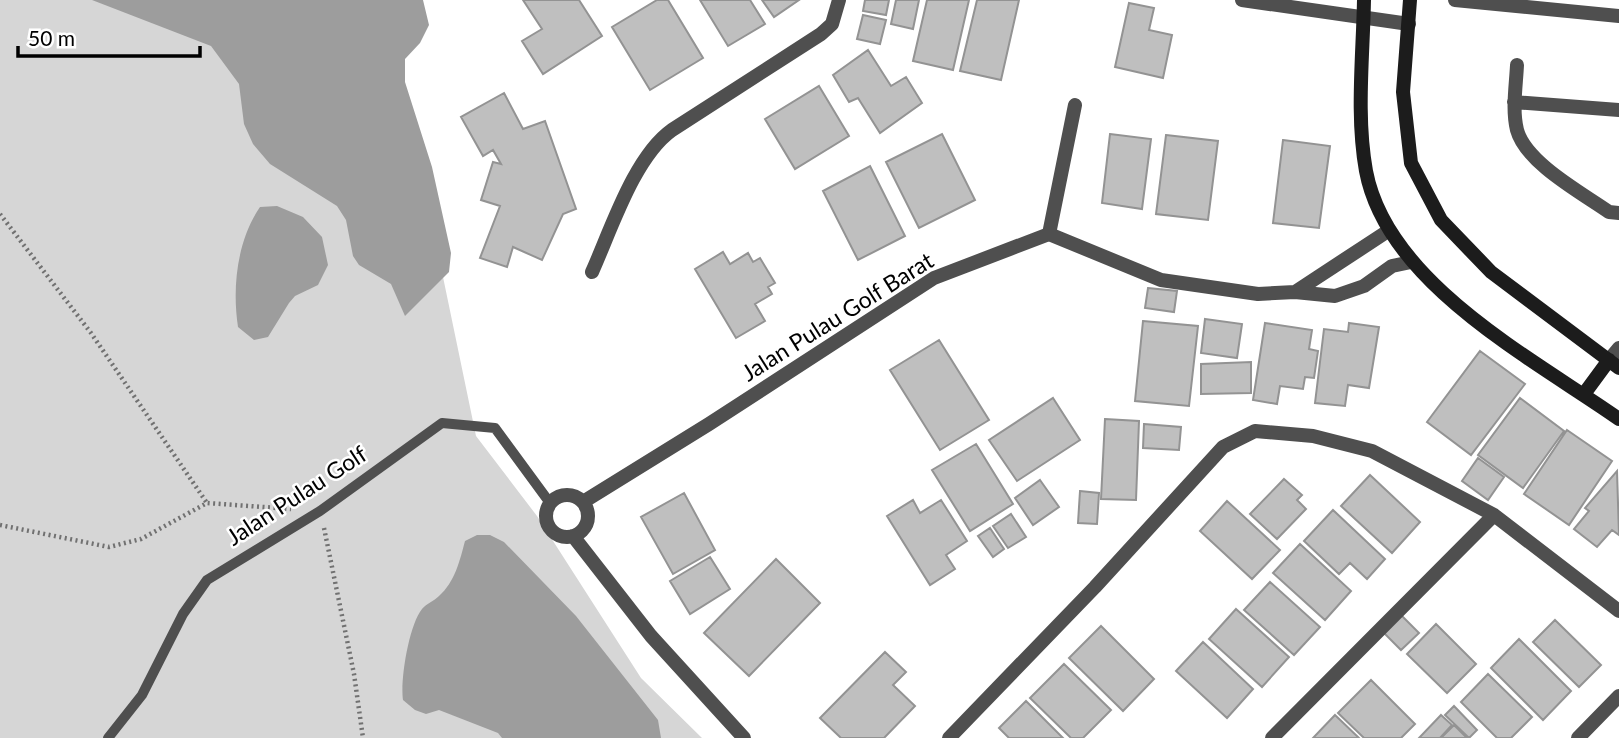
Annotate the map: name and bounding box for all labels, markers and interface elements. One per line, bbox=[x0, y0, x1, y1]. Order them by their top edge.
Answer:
scale bar bbox=[18, 14, 200, 58]
text: 50 m bbox=[28, 25, 75, 50]
street label: Jalan Pulau Golf Barat bbox=[736, 245, 939, 386]
street label: Jalan Pulau Golf bbox=[221, 439, 371, 551]

